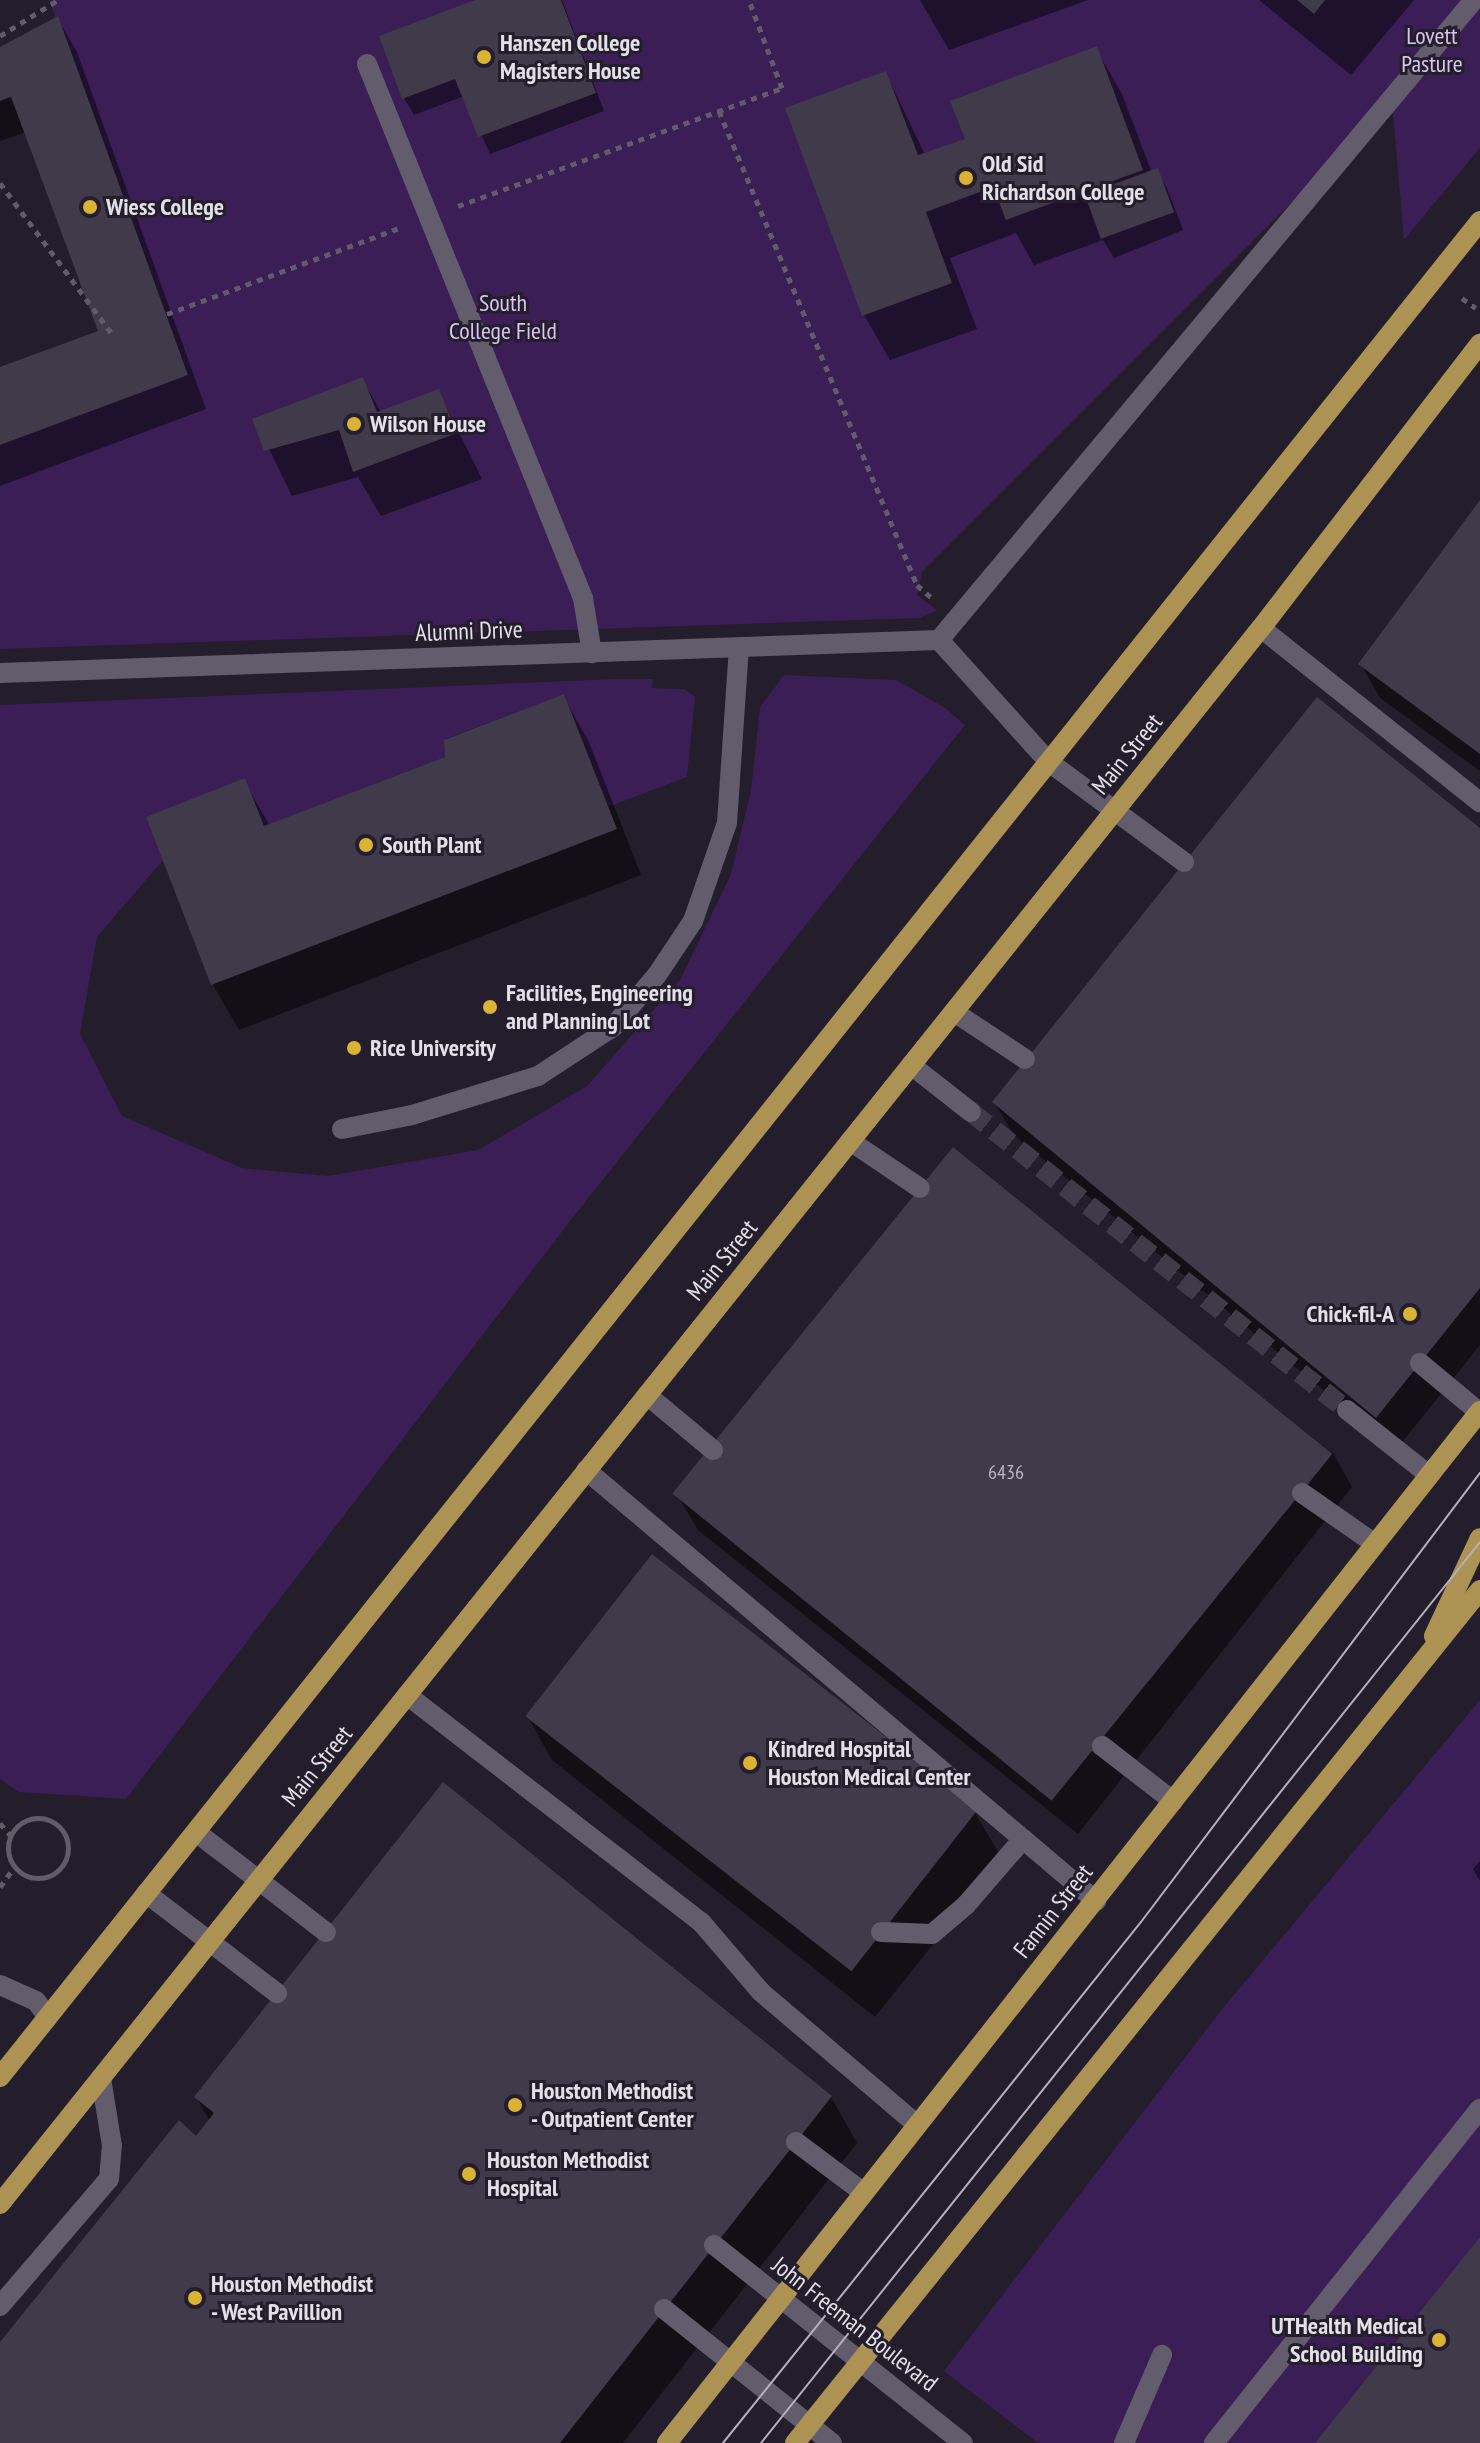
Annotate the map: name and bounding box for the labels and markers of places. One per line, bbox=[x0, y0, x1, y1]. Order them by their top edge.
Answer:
place label: Hanszen College Magisters House bbox=[500, 29, 641, 85]
marker: Hanszen College Magisters House bbox=[475, 48, 493, 66]
place label: Old Sid Richardson College bbox=[982, 150, 1145, 206]
marker: Old Sid Richardson College bbox=[957, 169, 975, 187]
place label: Wiess College bbox=[106, 193, 224, 221]
marker: Wiess College bbox=[81, 198, 99, 216]
place label: Wilson House bbox=[370, 410, 486, 438]
marker: Wilson House bbox=[345, 415, 363, 433]
place label: South Plant bbox=[382, 831, 482, 859]
marker: South Plant bbox=[357, 836, 375, 854]
place label: Facilities, Engineering and Planning Lot bbox=[506, 979, 694, 1035]
marker: Facilities, Engineering and Planning Lot bbox=[481, 998, 499, 1016]
place label: Rice University bbox=[370, 1034, 496, 1062]
marker: Rice University bbox=[345, 1039, 363, 1057]
place label: Chick-fil-A bbox=[1307, 1300, 1394, 1328]
marker: Chick-fil-A bbox=[1401, 1305, 1419, 1323]
place label: Kindred Hospital Houston Medical Center bbox=[768, 1735, 971, 1791]
marker: Kindred Hospital Houston Medical Center bbox=[739, 1752, 761, 1774]
place label: Houston Methodist - Outpatient Center bbox=[531, 2077, 696, 2133]
marker: Houston Methodist - Outpatient Center bbox=[506, 2096, 524, 2114]
place label: Houston Methodist Hospital bbox=[487, 2146, 649, 2202]
marker: Houston Methodist Hospital bbox=[458, 2163, 480, 2185]
place label: Houston Methodist - West Pavillion bbox=[211, 2270, 373, 2326]
marker: Houston Methodist - West Pavillion bbox=[186, 2289, 204, 2307]
place label: UTHealth Medical School Building bbox=[1271, 2312, 1423, 2368]
marker: UTHealth Medical School Building bbox=[1430, 2331, 1448, 2349]

